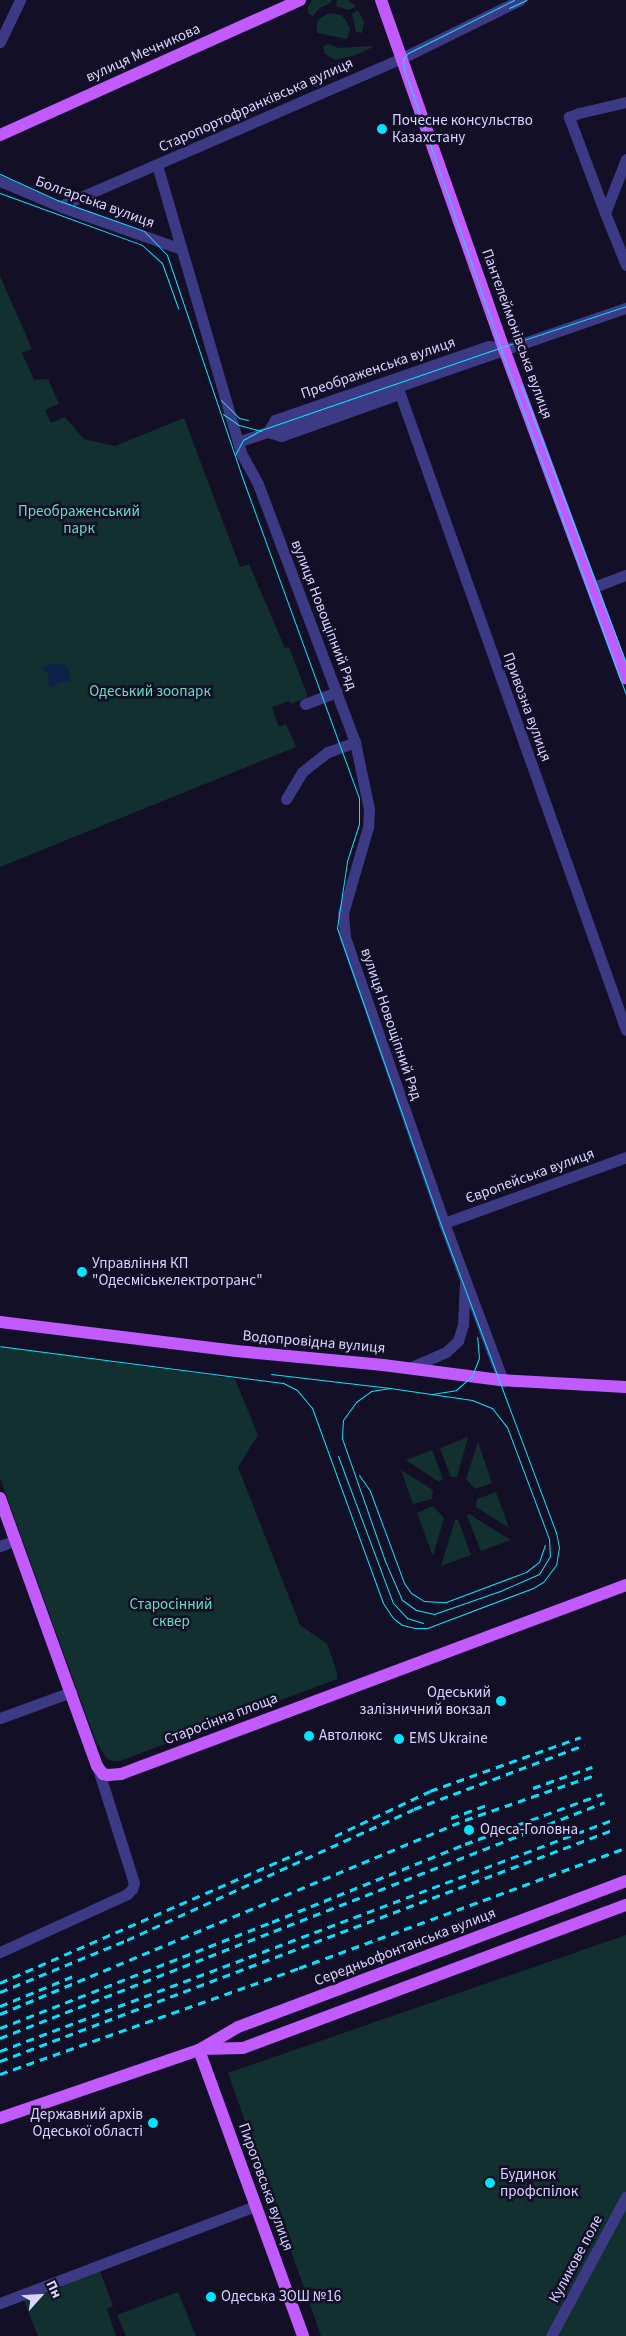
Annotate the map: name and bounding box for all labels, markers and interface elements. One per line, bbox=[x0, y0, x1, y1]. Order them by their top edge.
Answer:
street label: вулиця Мечникова bbox=[83, 20, 203, 86]
street label: Старопортофранківська вулиця bbox=[156, 54, 356, 156]
place label: Почесне консульство Казахстану bbox=[392, 111, 533, 146]
marker: Почесне консульство Казахстану bbox=[376, 123, 388, 135]
street label: Болгарська вулиця bbox=[33, 172, 157, 232]
street label: Пантелеймонівська вулиця bbox=[478, 246, 556, 422]
street label: Преображенська вулиця bbox=[298, 333, 458, 403]
park label: Преображенський парк bbox=[18, 502, 140, 537]
street label: вулиця Новощіпний Ряд bbox=[287, 537, 361, 693]
street label: Привозна вулиця bbox=[499, 650, 555, 764]
park label: Одеський зоопарк bbox=[89, 683, 211, 701]
street label: вулиця Новощіпний Ряд bbox=[357, 946, 425, 1102]
street label: Європейська вулиця bbox=[463, 1144, 597, 1208]
place label: Управління КП "Одесміськелектротранс" bbox=[92, 1254, 263, 1289]
marker: Управління КП "Одесміськелектротранс" bbox=[76, 1266, 88, 1278]
street label: Водопровідна вулиця bbox=[242, 1327, 386, 1357]
park label: Старосінний сквер bbox=[129, 1595, 213, 1630]
place label: Одеський залізничний вокзал bbox=[360, 1683, 491, 1718]
street label: Старосінна площа bbox=[162, 1689, 280, 1749]
marker: Одеський залізничний вокзал bbox=[495, 1695, 507, 1707]
place label: Автолюкс bbox=[319, 1727, 382, 1745]
marker: Автолюкс bbox=[303, 1730, 315, 1742]
place label: EMS Ukraine bbox=[409, 1730, 488, 1748]
marker: EMS Ukraine bbox=[393, 1733, 405, 1745]
place label: Одеса-Головна bbox=[480, 1821, 578, 1839]
marker: Одеса-Головна bbox=[462, 1823, 476, 1837]
street label: Середньофонтанська вулиця bbox=[312, 1904, 498, 1990]
place label: Державний архів Одеської області bbox=[30, 2105, 143, 2140]
marker: Державний архів Одеської області bbox=[147, 2117, 159, 2129]
street label: Пироговська вулиця bbox=[234, 2121, 298, 2253]
place label: Будинок профспілок bbox=[500, 2165, 578, 2200]
marker: Будинок профспілок bbox=[484, 2177, 496, 2189]
street label: Куликове поле bbox=[545, 2212, 607, 2306]
north arrow bbox=[15, 2271, 65, 2321]
text: Пн bbox=[41, 2277, 66, 2302]
place label: Одеська ЗОШ №16 bbox=[221, 2288, 341, 2306]
marker: Одеська ЗОШ №16 bbox=[205, 2291, 217, 2303]

